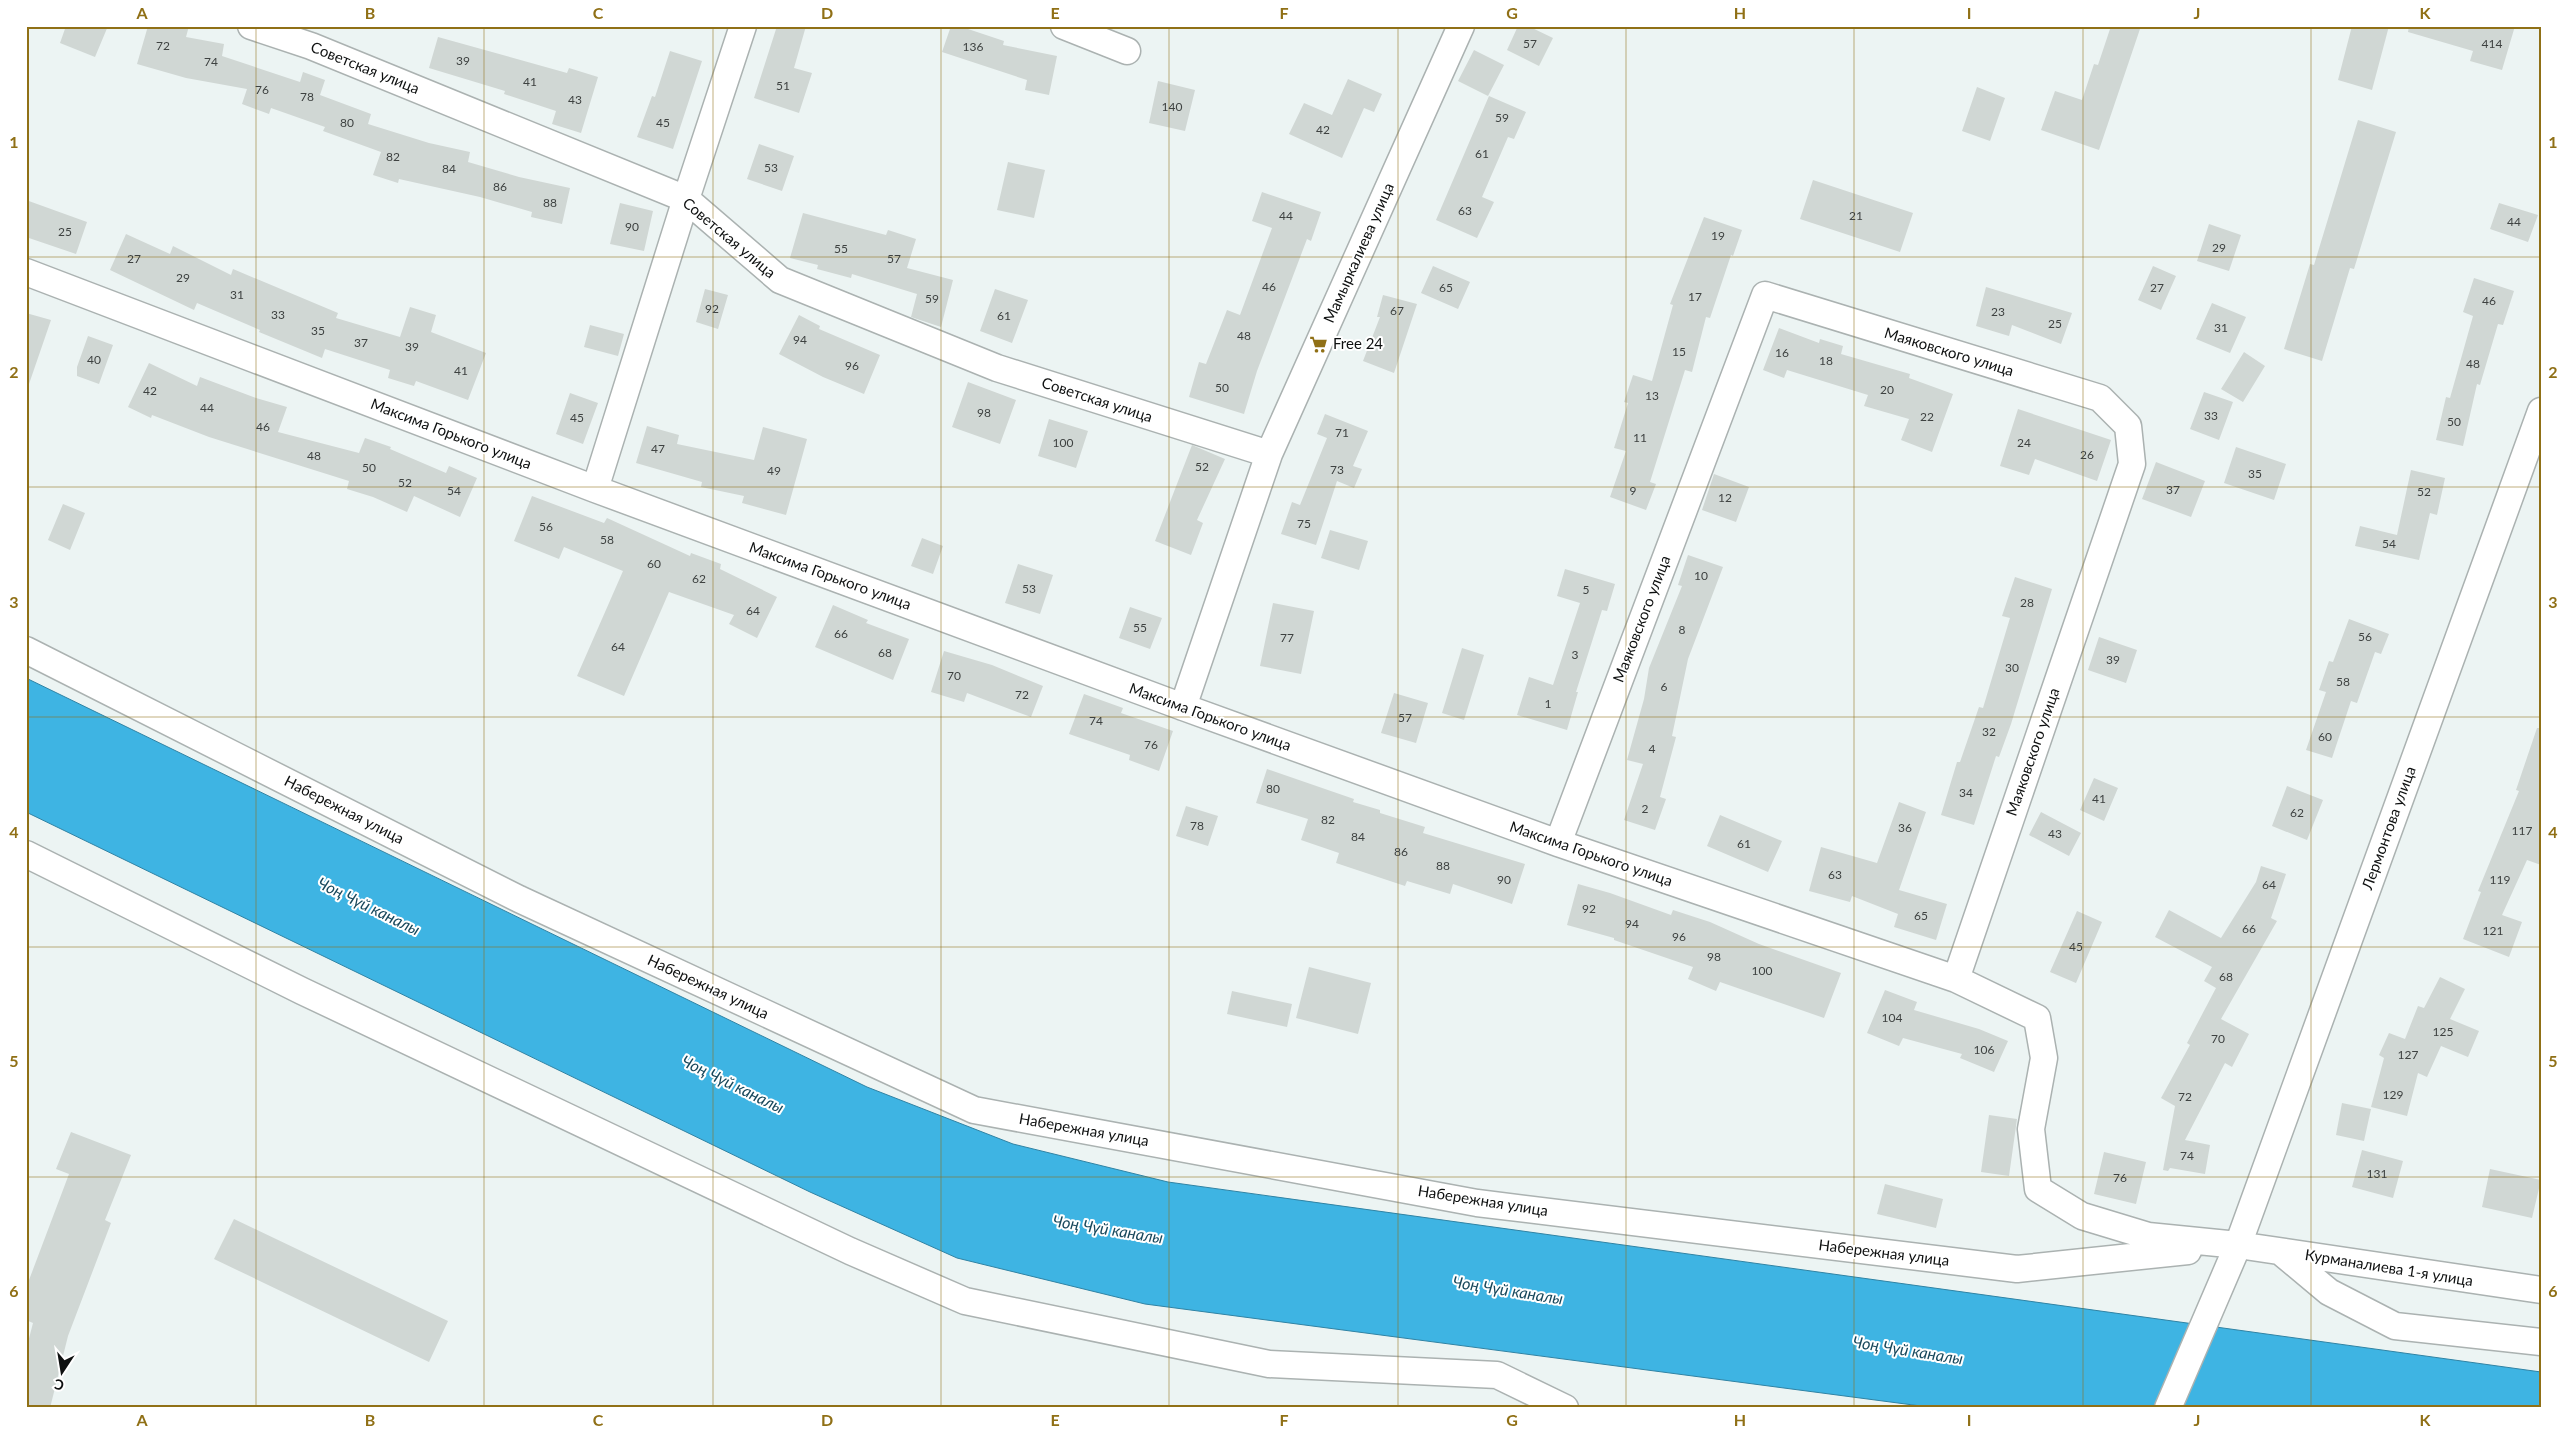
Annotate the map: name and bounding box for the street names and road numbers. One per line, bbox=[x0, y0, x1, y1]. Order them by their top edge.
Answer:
street label: Советская улица bbox=[308, 37, 422, 97]
street label: Мамыркалиева улица bbox=[1319, 180, 1397, 325]
street label: Советская улица bbox=[680, 193, 780, 281]
street label: Маяковского улица bbox=[1882, 323, 2016, 379]
street label: Советская улица bbox=[1040, 373, 1155, 425]
street label: Максима Горького улица bbox=[368, 394, 534, 472]
street label: Максима Горького улица bbox=[747, 537, 914, 613]
street label: Маяковского улица bbox=[1609, 553, 1674, 685]
street label: Максима Горького улица bbox=[1127, 678, 1294, 754]
street label: Маяковского улица bbox=[2002, 685, 2062, 818]
street label: Лермонтова улица bbox=[2357, 763, 2419, 893]
street label: Набережная улица bbox=[282, 771, 407, 847]
street label: Максима Горького улица bbox=[1508, 817, 1675, 889]
street label: Набережная улица bbox=[645, 950, 772, 1022]
street label: Набережная улица bbox=[1018, 1109, 1151, 1149]
street label: Набережная улица bbox=[1417, 1181, 1550, 1219]
street label: Набережная улица bbox=[1818, 1235, 1951, 1269]
street label: Курманалиева 1-я улица bbox=[2304, 1245, 2474, 1289]

